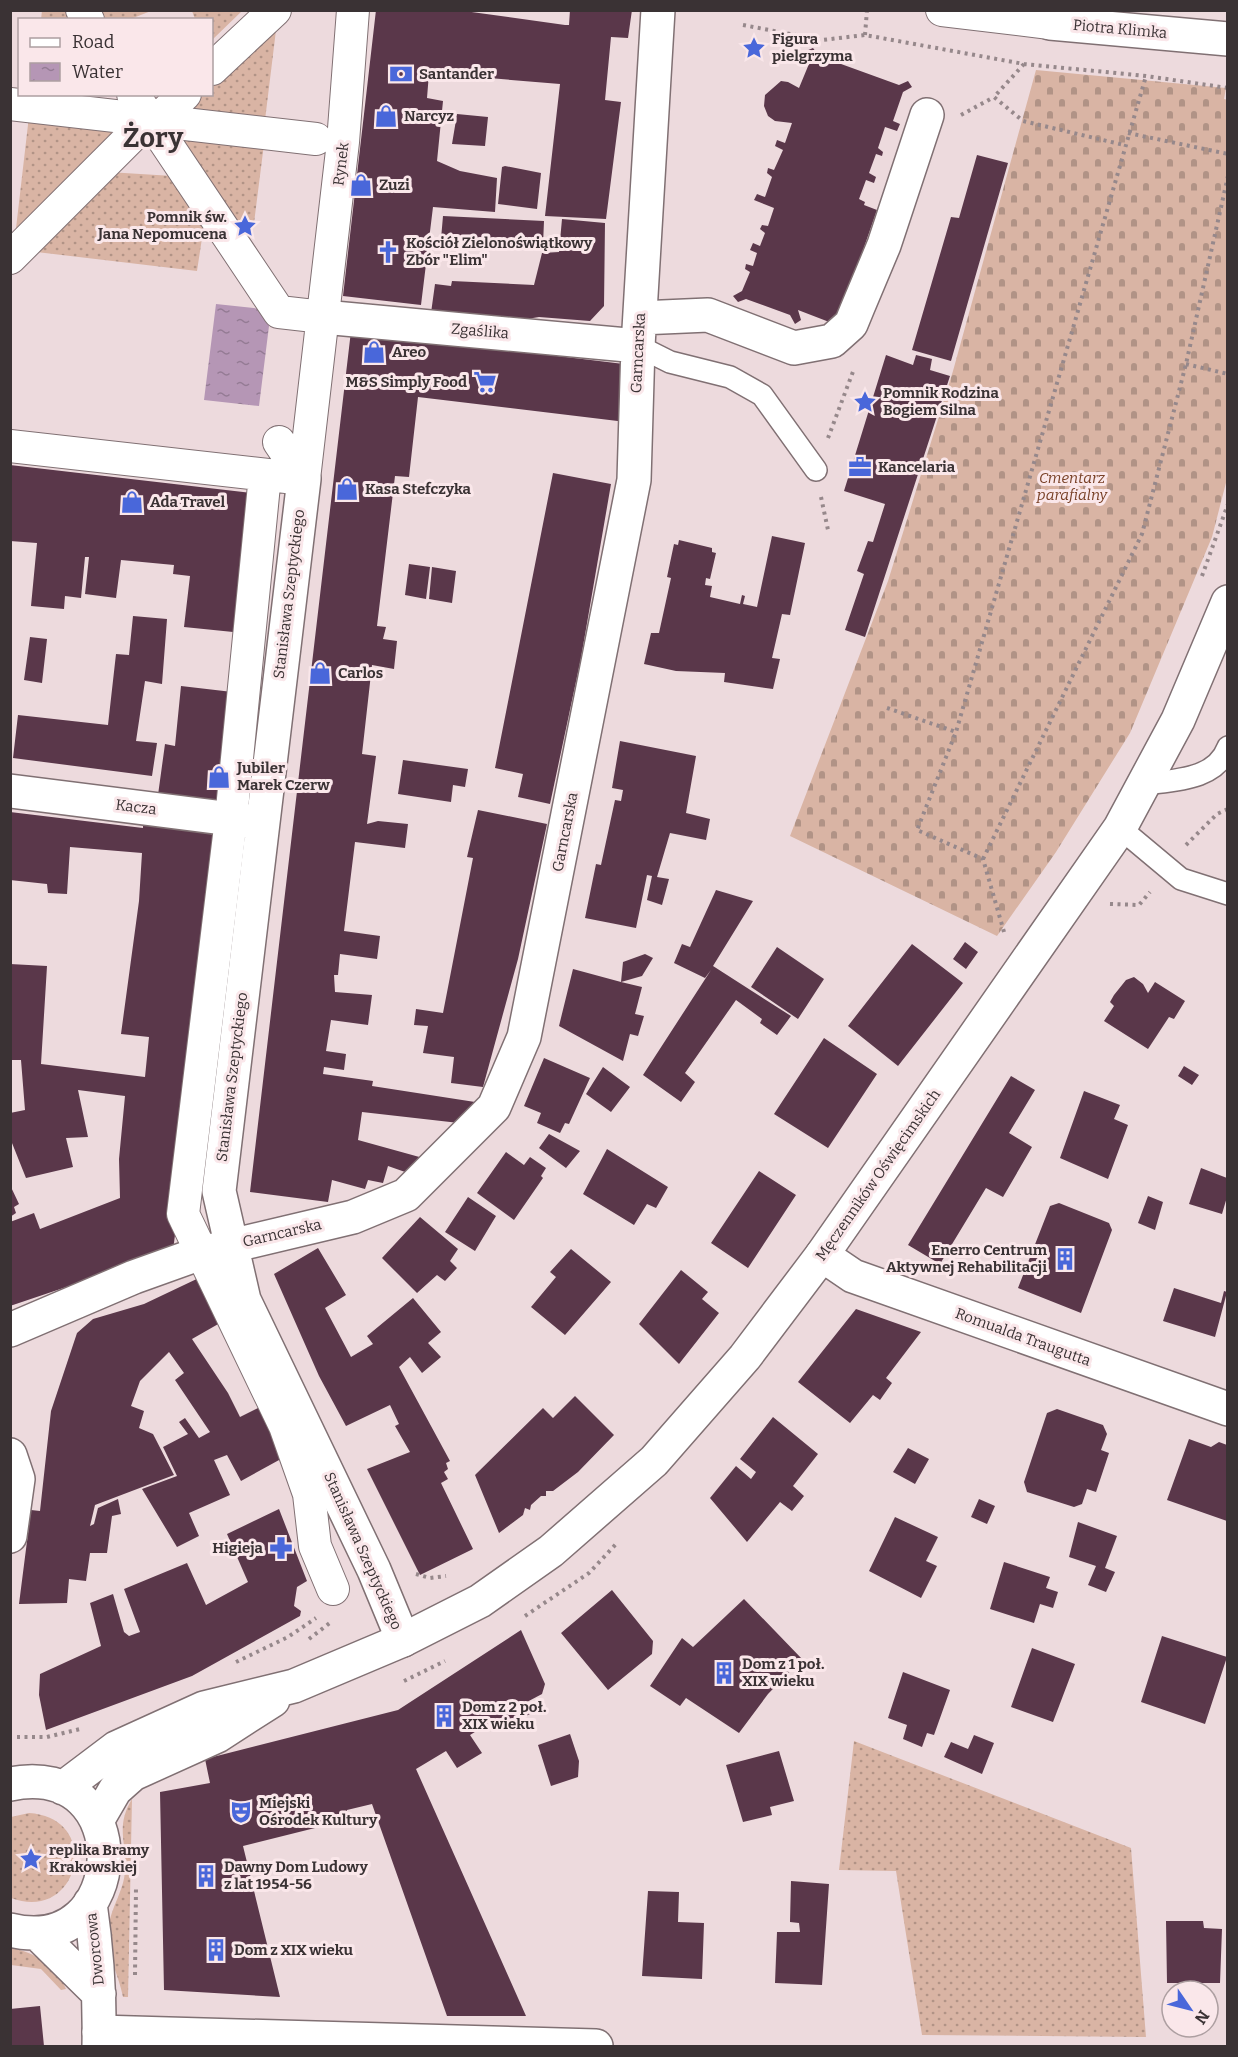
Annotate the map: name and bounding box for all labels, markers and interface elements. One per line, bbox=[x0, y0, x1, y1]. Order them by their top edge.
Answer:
street label: Piotra Klimka bbox=[1072, 16, 1168, 42]
legend bbox=[18, 18, 213, 96]
place label: Figura pielgrzyma bbox=[772, 30, 853, 65]
text: Road bbox=[72, 31, 115, 53]
place icon: Figura pielgrzyma bbox=[741, 35, 767, 61]
text: Water bbox=[72, 61, 123, 83]
bank icon: Santander bbox=[388, 61, 414, 87]
place label: Santander bbox=[419, 65, 494, 83]
shop icon: Narcyz bbox=[373, 103, 399, 129]
place label: Narcyz bbox=[404, 107, 454, 125]
district label: Żory bbox=[123, 121, 184, 154]
street label: Rynek bbox=[329, 141, 353, 187]
shop icon: Zuzi bbox=[348, 172, 374, 198]
place label: Zuzi bbox=[379, 176, 410, 194]
place label: Pomnik św. Jana Nepomucena bbox=[97, 208, 228, 243]
place icon: Pomnik św. Jana Nepomucena bbox=[232, 213, 258, 239]
place label: Kościół Zielonoświątkowy Zbór "Elim" bbox=[406, 234, 593, 269]
church icon: Kościół Zielonoświątkowy Zbór "Elim" bbox=[375, 239, 401, 265]
street label: Garncarska bbox=[627, 312, 649, 394]
street label: Zgaślika bbox=[450, 320, 510, 342]
shop icon: Areo bbox=[361, 339, 387, 365]
place label: Areo bbox=[392, 343, 427, 361]
supermarket icon: M&S Simply Food bbox=[472, 369, 498, 395]
place label: M&S Simply Food bbox=[345, 373, 467, 391]
place label: Pomnik Rodzina Bogiem Silna bbox=[883, 384, 999, 419]
place icon: Pomnik Rodzina Bogiem Silna bbox=[852, 389, 878, 415]
office icon: Kancelaria bbox=[847, 454, 873, 480]
place label: Kancelaria bbox=[878, 458, 956, 476]
park label: Cmentarz parafialny bbox=[1036, 469, 1109, 504]
shop icon: Kasa Stefczyka bbox=[334, 476, 360, 502]
place label: Kasa Stefczyka bbox=[365, 480, 472, 498]
shop icon: Ada Travel bbox=[119, 489, 145, 515]
place label: Ada Travel bbox=[150, 493, 225, 511]
street label: Stanisława Szeptyckiego bbox=[270, 508, 308, 680]
shop icon: Carlos bbox=[307, 660, 333, 686]
place label: Carlos bbox=[338, 664, 383, 682]
place label: Jubiler Marek Czerw bbox=[236, 759, 330, 794]
shop icon: Jubiler Marek Czerw bbox=[206, 764, 232, 790]
street label: Garncarska bbox=[548, 791, 582, 873]
street label: Kacza bbox=[114, 796, 158, 818]
street label: Stanisława Szeptyckiego bbox=[213, 991, 251, 1163]
street label: Męczenników Oświęcimskich bbox=[812, 1085, 945, 1264]
street label: Garncarska bbox=[241, 1215, 323, 1251]
place label: Enerro Centrum Aktywnej Rehabilitacji bbox=[886, 1241, 1048, 1276]
building icon: Enerro Centrum Aktywnej Rehabilitacji bbox=[1052, 1246, 1078, 1272]
street label: Romualda Traugutta bbox=[953, 1304, 1093, 1370]
street label: Stanisława Szeptyckiego bbox=[320, 1469, 406, 1633]
pharmacy icon: Higieja bbox=[268, 1535, 294, 1561]
place label: Higieja bbox=[212, 1539, 264, 1557]
place label: Dom z 1 poł. XIX wieku bbox=[742, 1655, 825, 1690]
building icon: Dom z 1 poł. XIX wieku bbox=[711, 1660, 737, 1686]
place label: Dom z 2 poł. XIX wieku bbox=[462, 1698, 547, 1733]
building icon: Dom z 2 poł. XIX wieku bbox=[431, 1703, 457, 1729]
place label: Miejski Ośrodek Kultury bbox=[259, 1794, 378, 1829]
theatre icon: Miejski Ośrodek Kultury bbox=[228, 1799, 254, 1825]
place label: replika Bramy Krakowskiej bbox=[49, 1841, 150, 1876]
place icon: replika Bramy Krakowskiej bbox=[18, 1846, 44, 1872]
place label: Dawny Dom Ludowy z lat 1954-56 bbox=[224, 1858, 368, 1893]
building icon: Dawny Dom Ludowy z lat 1954-56 bbox=[193, 1863, 219, 1889]
street label: Dworcowa bbox=[82, 1912, 108, 1986]
building icon: Dom z XIX wieku bbox=[203, 1937, 229, 1963]
place label: Dom z XIX wieku bbox=[234, 1941, 353, 1959]
north arrow bbox=[1160, 1979, 1220, 2039]
text: N bbox=[1191, 2007, 1213, 2028]

